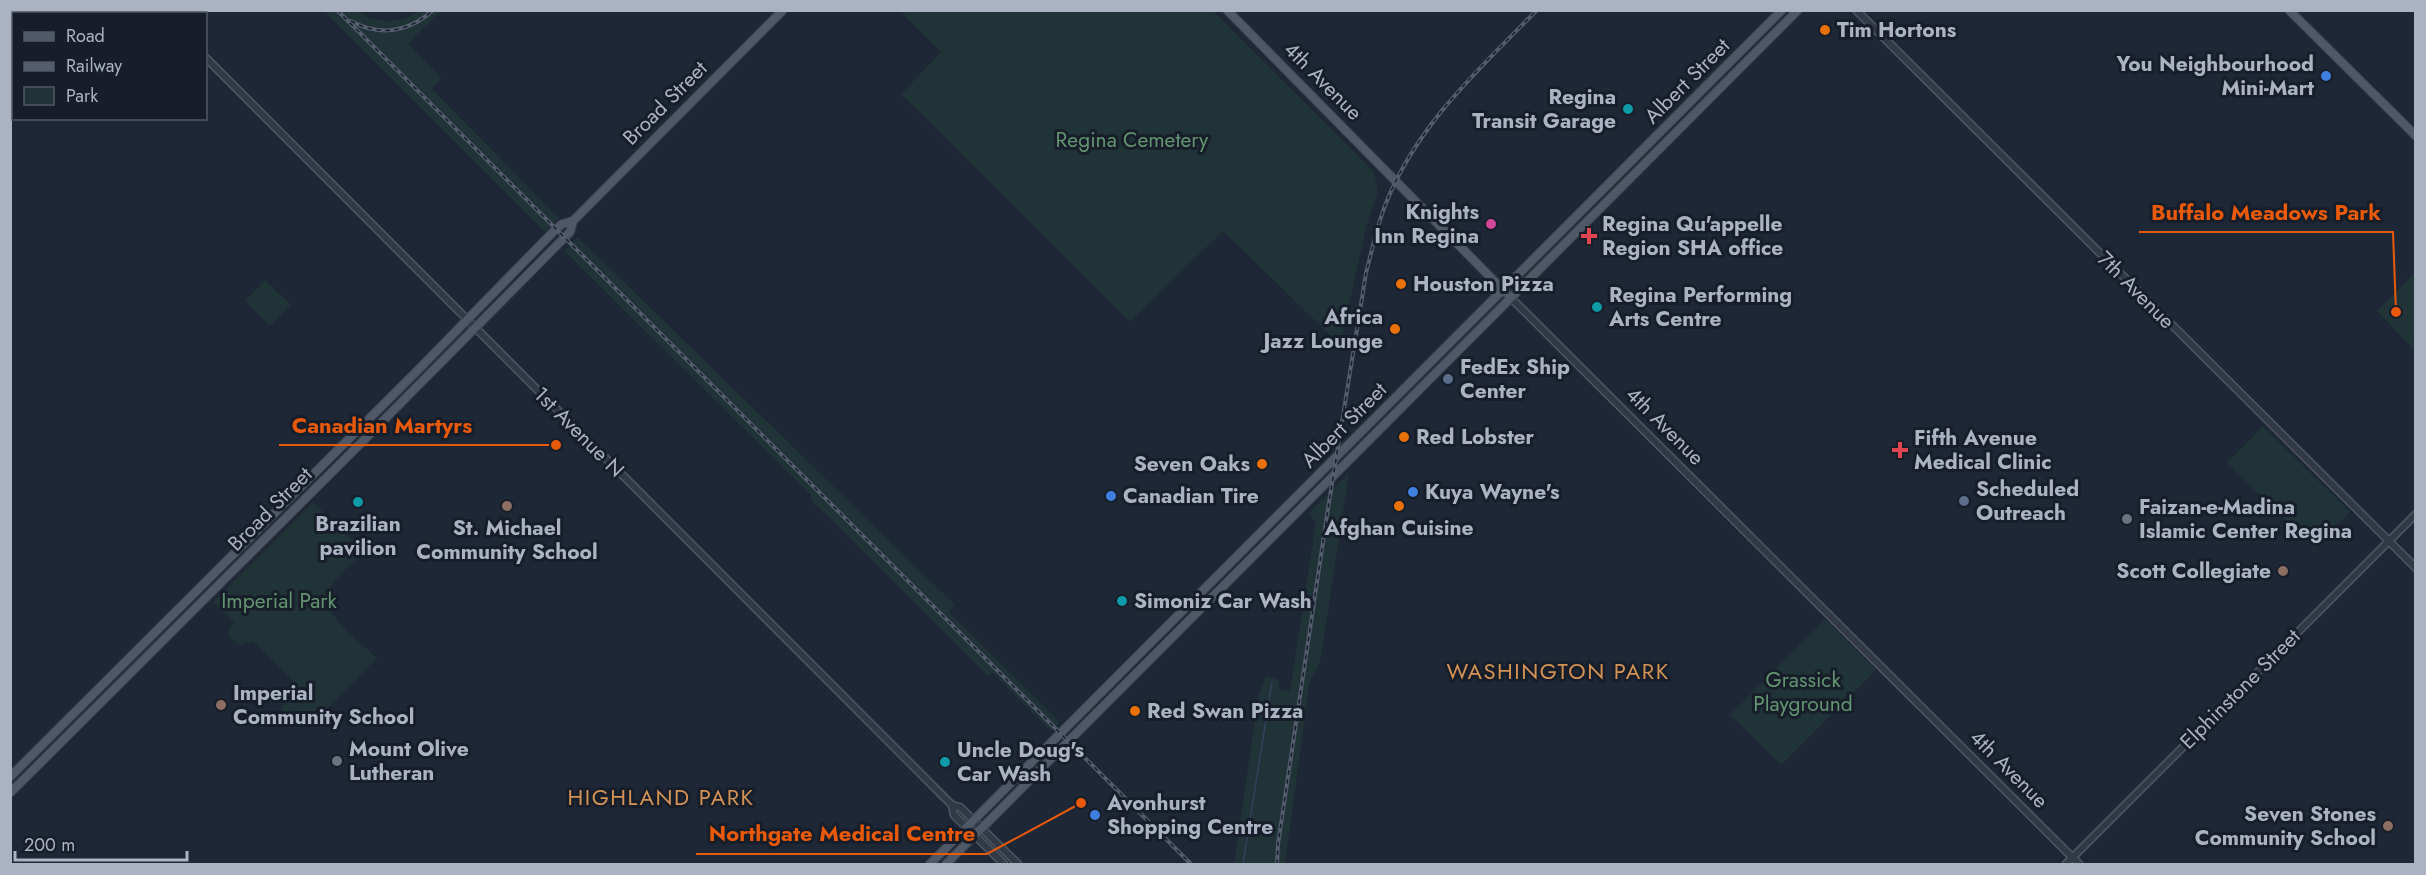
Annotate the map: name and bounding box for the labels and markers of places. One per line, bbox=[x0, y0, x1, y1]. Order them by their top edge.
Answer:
place label: Tim Hortons bbox=[1837, 15, 1957, 45]
marker: Tim Hortons bbox=[1818, 23, 1832, 37]
place label: You Neighbourhood Mini-Mart bbox=[2115, 49, 2314, 103]
marker: You Neighbourhood Mini-Mart bbox=[2319, 69, 2333, 83]
place label: Regina Transit Garage bbox=[1472, 82, 1616, 136]
marker: Regina Transit Garage bbox=[1621, 102, 1635, 116]
callout: Buffalo Meadows Park bbox=[2139, 192, 2393, 232]
place label: Knights Inn Regina bbox=[1374, 197, 1479, 251]
place label: Regina Qu'appelle Region SHA office bbox=[1602, 209, 1783, 263]
marker: Knights Inn Regina bbox=[1484, 217, 1498, 231]
marker: Regina Qu'appelle Region SHA office bbox=[1580, 227, 1598, 245]
place label: Houston Pizza bbox=[1413, 269, 1554, 299]
marker: Houston Pizza bbox=[1394, 277, 1408, 291]
place label: Regina Performing Arts Centre bbox=[1608, 280, 1792, 334]
marker: Regina Performing Arts Centre bbox=[1590, 300, 1604, 314]
place label: Africa Jazz Lounge bbox=[1259, 302, 1383, 356]
marker: Africa Jazz Lounge bbox=[1388, 322, 1402, 336]
place label: FedEx Ship Center bbox=[1460, 352, 1570, 406]
marker: FedEx Ship Center bbox=[1441, 372, 1455, 386]
callout: Canadian Martyrs bbox=[279, 405, 484, 445]
place label: Red Lobster bbox=[1416, 422, 1535, 452]
place label: Fifth Avenue Medical Clinic bbox=[1914, 423, 2052, 477]
marker: Red Lobster bbox=[1397, 430, 1411, 444]
marker: Fifth Avenue Medical Clinic bbox=[1891, 441, 1909, 459]
place label: Seven Oaks bbox=[1134, 449, 1250, 479]
marker: Seven Oaks bbox=[1255, 457, 1269, 471]
place label: Scheduled Outreach bbox=[1976, 474, 2079, 528]
place label: Kuya Wayne's bbox=[1425, 477, 1560, 507]
place label: Canadian Tire bbox=[1123, 481, 1259, 511]
marker: Kuya Wayne's bbox=[1406, 485, 1420, 499]
marker: Canadian Tire bbox=[1104, 489, 1118, 503]
place label: Faizan-e-Madina Islamic Center Regina bbox=[2139, 492, 2352, 546]
marker: Scheduled Outreach bbox=[1957, 494, 1971, 508]
marker: Brazilian pavilion bbox=[351, 495, 365, 509]
marker: St. Michael Community School bbox=[500, 499, 514, 513]
marker: Afghan Cuisine bbox=[1392, 499, 1406, 513]
place label: Brazilian pavilion bbox=[315, 509, 401, 563]
marker: Faizan-e-Madina Islamic Center Regina bbox=[2120, 512, 2134, 526]
place label: St. Michael Community School bbox=[416, 513, 598, 567]
place label: Afghan Cuisine bbox=[1323, 513, 1474, 543]
place label: Scott Collegiate bbox=[2116, 556, 2271, 586]
marker: Scott Collegiate bbox=[2276, 564, 2290, 578]
place label: Simoniz Car Wash bbox=[1134, 586, 1312, 616]
marker: Simoniz Car Wash bbox=[1115, 594, 1129, 608]
place label: Imperial Community School bbox=[233, 678, 414, 732]
place label: Red Swan Pizza bbox=[1147, 696, 1303, 726]
marker: Imperial Community School bbox=[214, 698, 228, 712]
marker: Red Swan Pizza bbox=[1128, 704, 1142, 718]
place label: Mount Olive Lutheran bbox=[349, 734, 469, 788]
place label: Uncle Doug's Car Wash bbox=[957, 735, 1085, 789]
marker: Mount Olive Lutheran bbox=[330, 754, 344, 768]
marker: Uncle Doug's Car Wash bbox=[938, 755, 952, 769]
place label: Avonhurst Shopping Centre bbox=[1106, 788, 1273, 842]
place label: Seven Stones Community School bbox=[2195, 799, 2376, 853]
marker: Avonhurst Shopping Centre bbox=[1088, 808, 1102, 822]
callout: Northgate Medical Centre bbox=[696, 814, 987, 854]
marker: Seven Stones Community School bbox=[2381, 819, 2395, 833]

